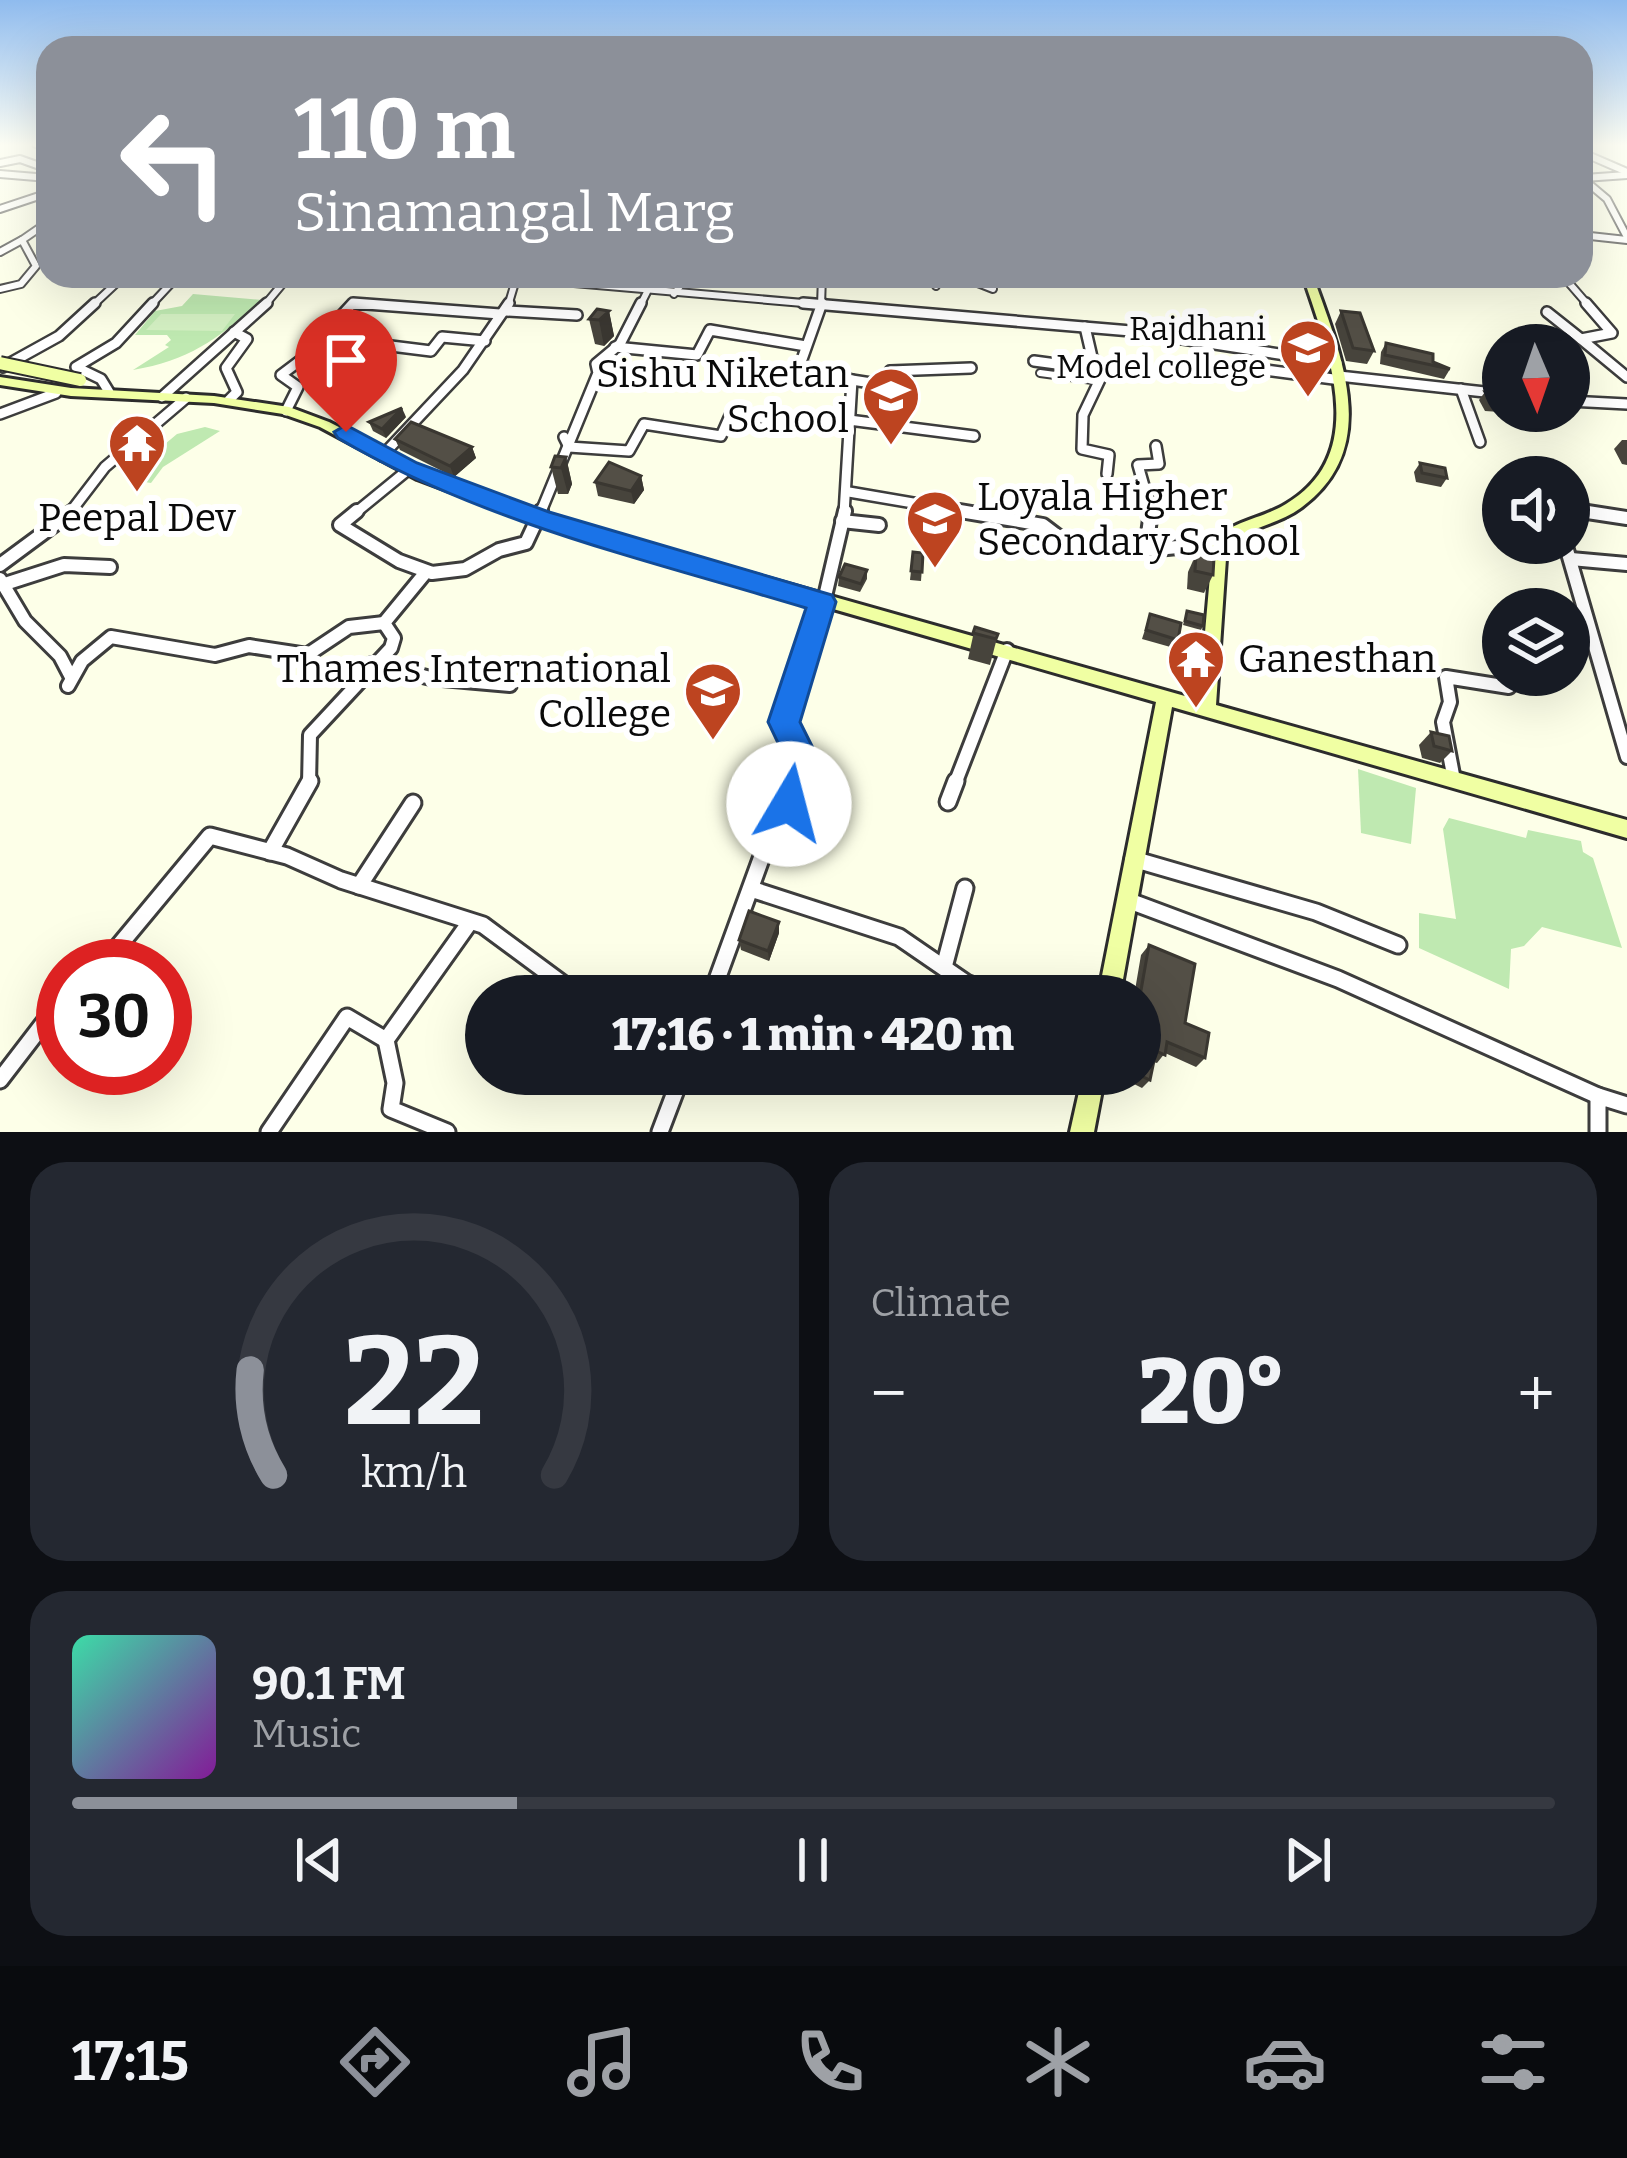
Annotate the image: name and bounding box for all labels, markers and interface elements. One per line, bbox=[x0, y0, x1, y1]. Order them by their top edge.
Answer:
text: 110 m bbox=[294, 79, 515, 180]
icon: left bbox=[96, 84, 252, 240]
text: Sinamangal Marg bbox=[294, 181, 735, 245]
pin bbox=[295, 309, 397, 432]
place label: Rajdhani Model college bbox=[1056, 309, 1266, 387]
school or university icon: Rajdhani Model college bbox=[1277, 317, 1339, 399]
north arrow bbox=[1482, 324, 1590, 432]
map controls bbox=[1482, 324, 1590, 696]
icon: arrive bbox=[313, 327, 379, 393]
place label: Sishu Niketan School bbox=[596, 351, 849, 442]
school or university icon: Sishu Niketan School bbox=[860, 365, 922, 447]
temple icon: Peepal Dev bbox=[106, 412, 168, 494]
button: sound bbox=[1482, 456, 1590, 564]
place label: Loyala Higher Secondary School bbox=[977, 474, 1300, 565]
school or university icon: Loyala Higher Secondary School bbox=[904, 488, 966, 570]
place label: Peepal Dev bbox=[38, 495, 236, 541]
button: layers bbox=[1482, 588, 1590, 696]
temple icon: Ganesthan bbox=[1165, 628, 1227, 710]
place label: Ganesthan bbox=[1238, 636, 1437, 682]
place label: Thames International College bbox=[277, 646, 671, 737]
school or university icon: Thames International College bbox=[682, 660, 744, 742]
position arrow bbox=[726, 741, 852, 867]
speed limit sign: 30 bbox=[36, 939, 192, 1095]
text: 17:16 · 1 min · 420 m bbox=[612, 1008, 1014, 1062]
text: Climate bbox=[871, 1280, 1011, 1326]
text: 22 bbox=[344, 1307, 485, 1457]
text: 20° bbox=[1138, 1339, 1286, 1447]
text: − bbox=[871, 1354, 907, 1433]
text: + bbox=[1517, 1354, 1555, 1433]
text: km/h bbox=[361, 1446, 467, 1497]
text: 90.1 FM bbox=[252, 1657, 406, 1711]
text: Music bbox=[252, 1711, 361, 1757]
icon: previous bbox=[286, 1827, 352, 1893]
icon: pause bbox=[780, 1827, 846, 1893]
icon: next bbox=[1275, 1827, 1341, 1893]
icon: directions bbox=[333, 2020, 417, 2104]
icon: music bbox=[560, 2020, 644, 2104]
icon: phone bbox=[788, 2020, 872, 2104]
icon: climate bbox=[1016, 2020, 1100, 2104]
icon: car bbox=[1243, 2020, 1327, 2104]
icon: filters bbox=[1471, 2020, 1555, 2104]
text: 17:15 bbox=[72, 2030, 189, 2094]

